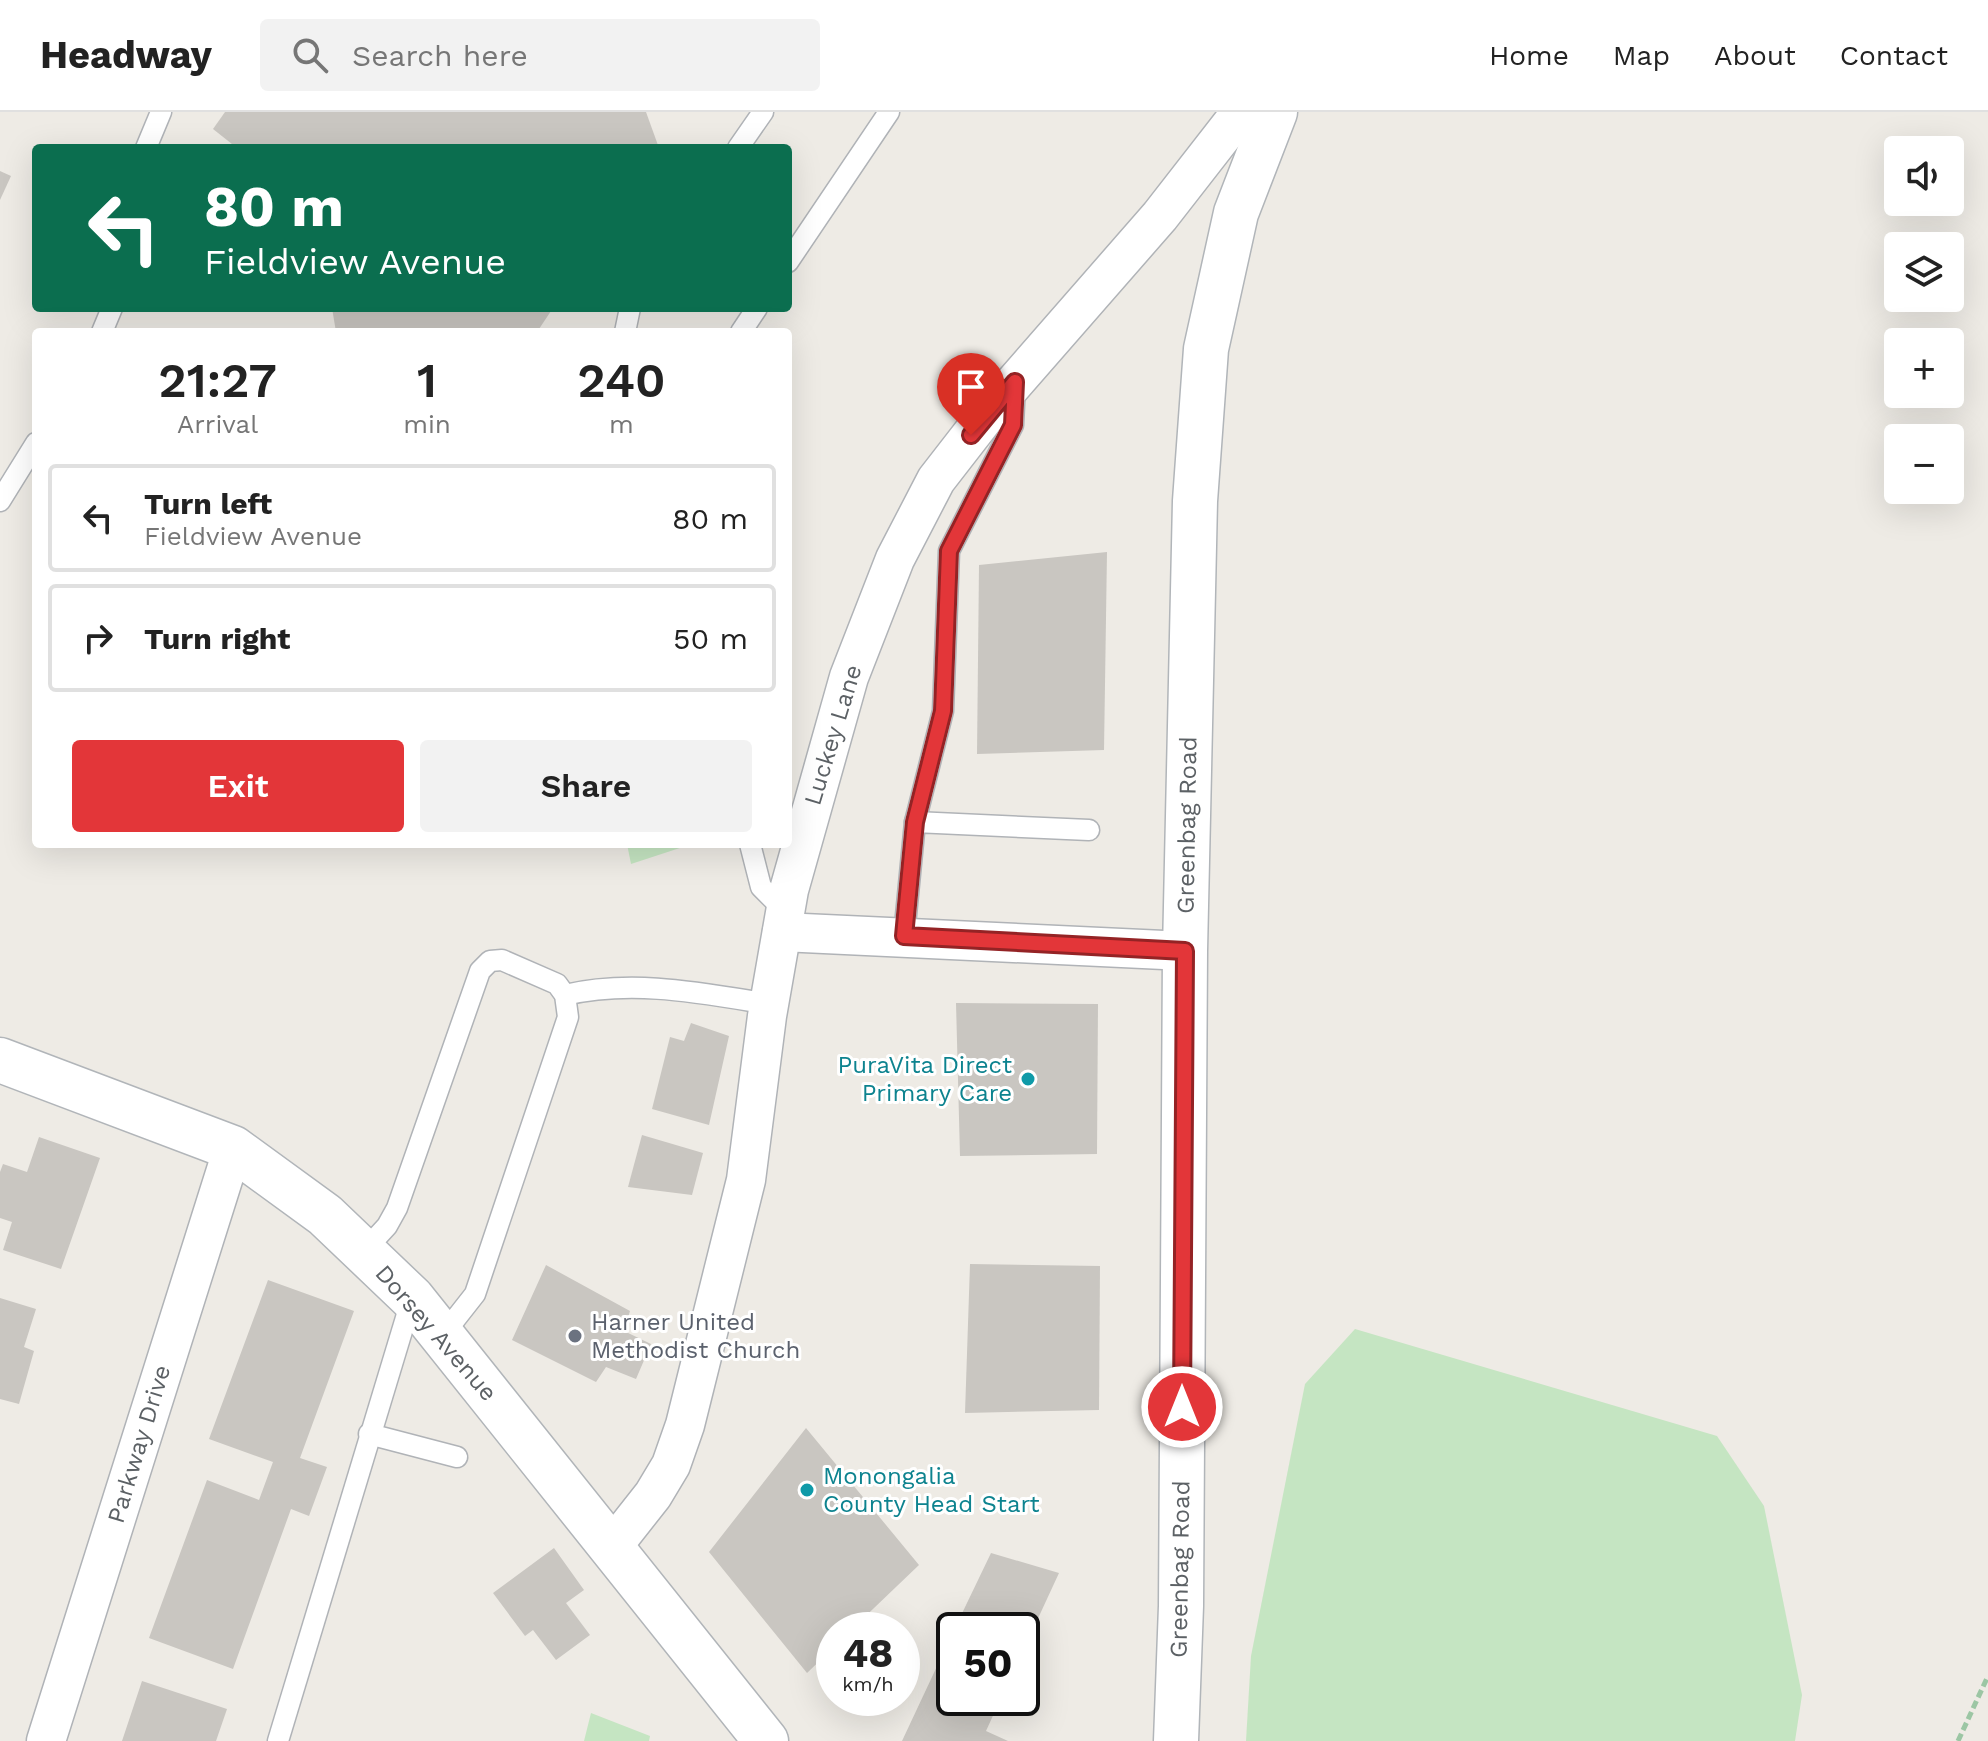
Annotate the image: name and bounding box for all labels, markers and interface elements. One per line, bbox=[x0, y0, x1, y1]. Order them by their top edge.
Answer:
search box bbox=[260, 19, 820, 91]
text: Headway bbox=[40, 33, 212, 77]
icon: search bbox=[288, 33, 332, 77]
text: Search here bbox=[352, 38, 528, 73]
text: Home bbox=[1489, 39, 1569, 72]
text: Map bbox=[1613, 39, 1670, 72]
text: About bbox=[1714, 39, 1796, 72]
text: Contact bbox=[1840, 39, 1948, 72]
map controls bbox=[1884, 136, 1964, 504]
button: sound bbox=[1884, 136, 1964, 216]
text: 80 m bbox=[204, 174, 344, 240]
icon: left bbox=[72, 176, 176, 280]
button: layers bbox=[1884, 232, 1964, 312]
text: Fieldview Avenue bbox=[204, 241, 506, 283]
button: + bbox=[1884, 328, 1964, 408]
text: 21:27 bbox=[158, 352, 277, 409]
text: 1 bbox=[417, 352, 437, 409]
text: 240 bbox=[577, 352, 666, 409]
pin bbox=[937, 353, 1005, 435]
icon: arrive bbox=[949, 365, 993, 409]
text: Arrival bbox=[177, 409, 258, 439]
text: min bbox=[403, 409, 451, 439]
text: m bbox=[609, 409, 634, 439]
button: − bbox=[1884, 424, 1964, 504]
text: Turn left bbox=[144, 486, 272, 521]
icon: left bbox=[76, 496, 120, 540]
text: 80 m bbox=[672, 501, 748, 536]
text: Fieldview Avenue bbox=[144, 521, 362, 551]
icon: right bbox=[76, 616, 120, 660]
text: Turn right bbox=[144, 621, 290, 656]
text: 50 m bbox=[673, 621, 748, 656]
street label: Luckey Lane bbox=[798, 661, 868, 809]
street label: Greenbag Road bbox=[1171, 736, 1203, 914]
button: Exit bbox=[72, 740, 404, 832]
button: Share bbox=[420, 740, 752, 832]
place label: PuraVita Direct Primary Care bbox=[838, 1051, 1012, 1107]
marker: PuraVita Direct Primary Care bbox=[1019, 1070, 1037, 1088]
street label: Dorsey Avenue bbox=[369, 1259, 503, 1407]
place label: Harner United Methodist Church bbox=[591, 1308, 800, 1364]
marker: Harner United Methodist Church bbox=[566, 1327, 584, 1345]
street label: Parkway Drive bbox=[102, 1362, 176, 1526]
position arrow bbox=[1140, 1365, 1224, 1449]
place label: Monongalia County Head Start bbox=[823, 1462, 1040, 1518]
street label: Greenbag Road bbox=[1164, 1480, 1196, 1658]
marker: Monongalia County Head Start bbox=[798, 1481, 816, 1499]
speed limit sign: 50 bbox=[936, 1612, 1040, 1716]
text: 48 bbox=[843, 1630, 893, 1677]
text: km/h bbox=[842, 1672, 894, 1696]

